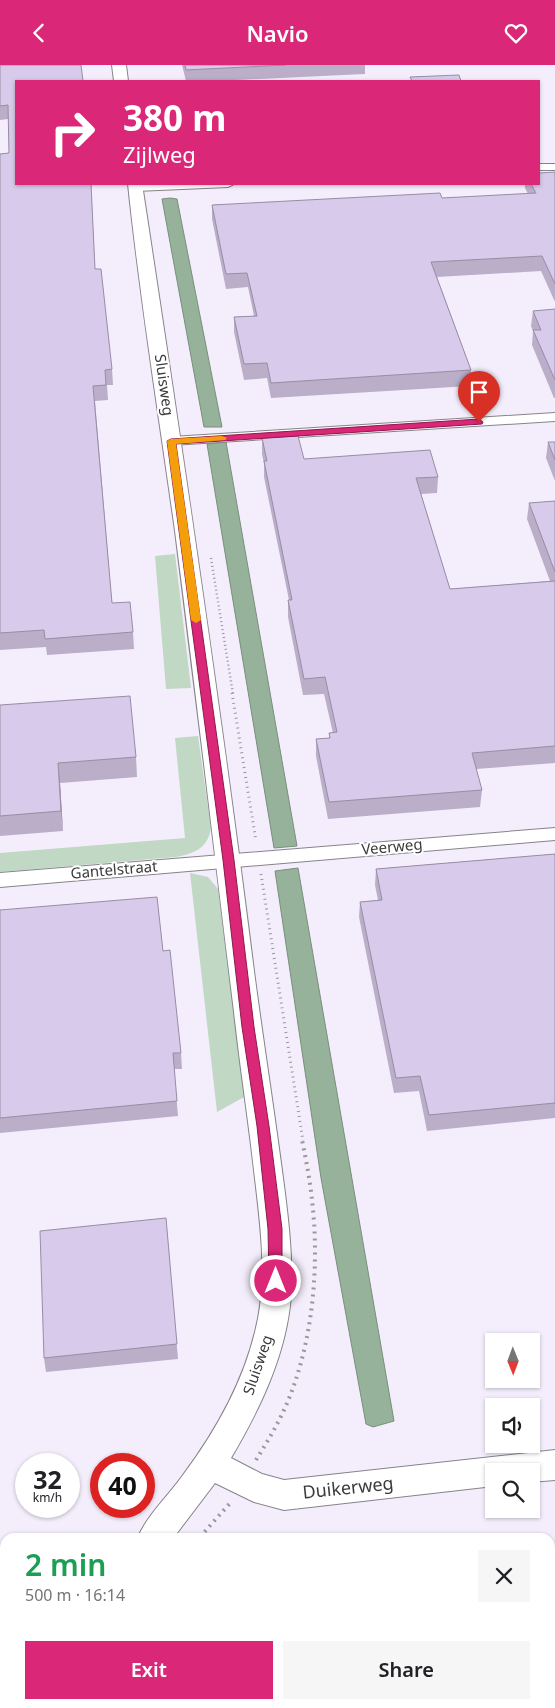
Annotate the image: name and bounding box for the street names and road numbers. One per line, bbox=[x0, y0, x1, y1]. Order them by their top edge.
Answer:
street label: Sluisweg bbox=[151, 353, 179, 417]
street label: Veerweg bbox=[361, 833, 423, 859]
street label: Gantelstraat bbox=[70, 855, 159, 883]
street label: Sluisweg bbox=[238, 1332, 277, 1397]
street label: Duikerweg bbox=[301, 1470, 395, 1504]

